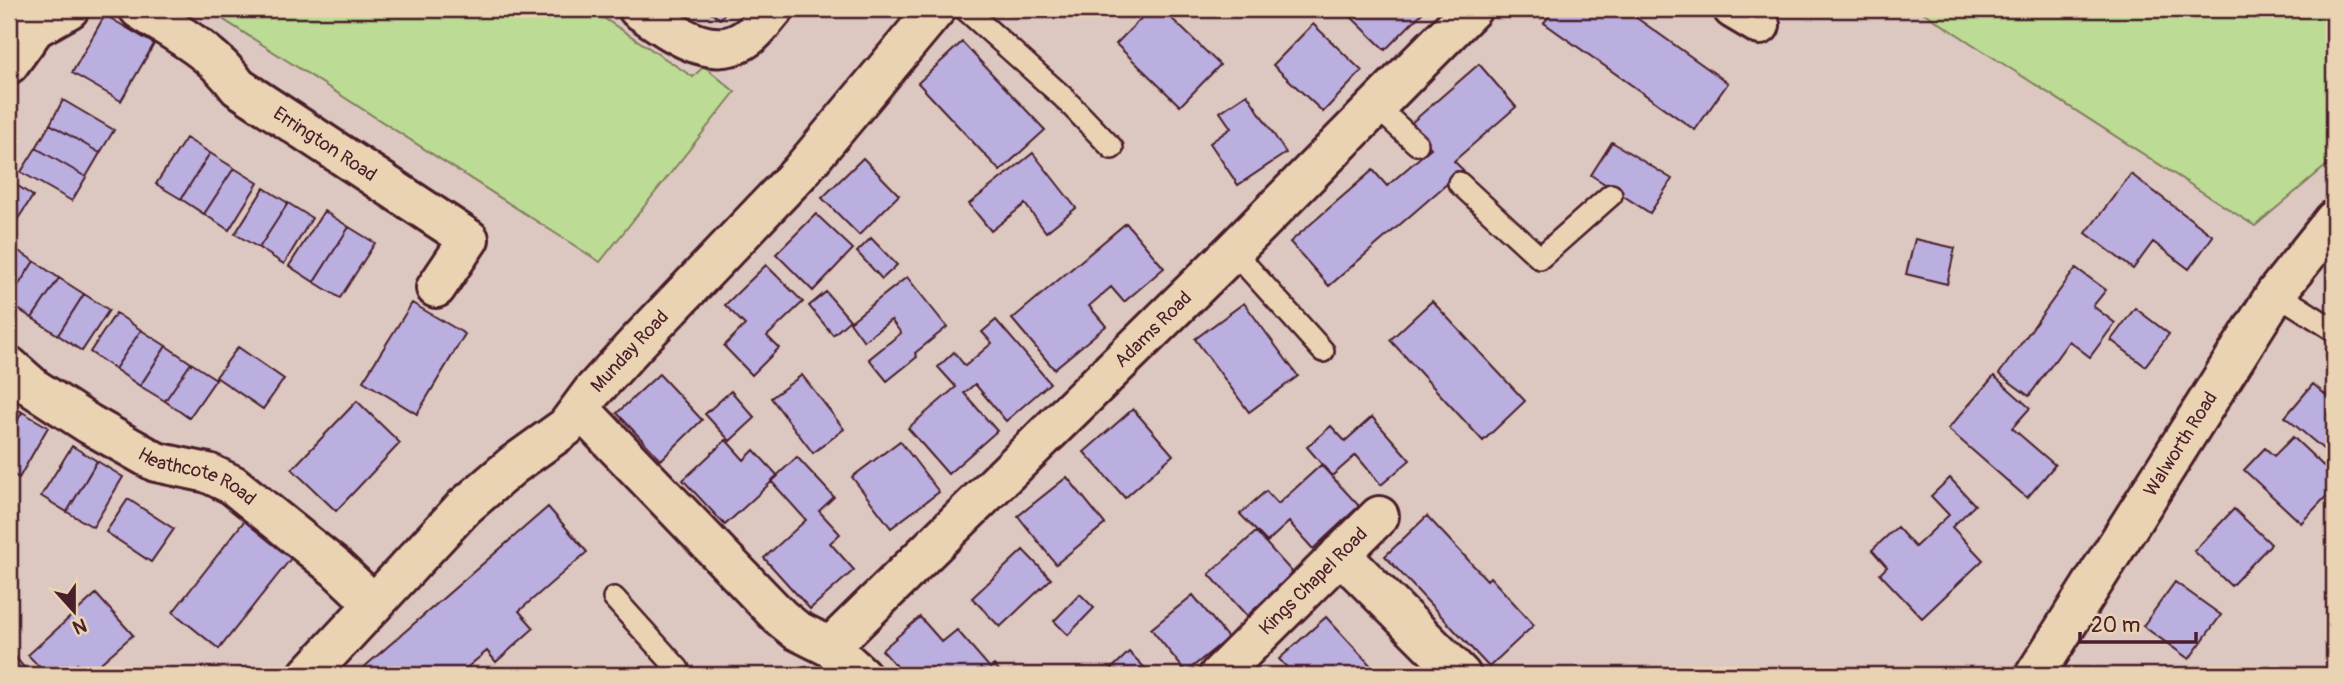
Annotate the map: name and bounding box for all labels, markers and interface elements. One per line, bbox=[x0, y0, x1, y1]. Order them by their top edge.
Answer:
street label: Errington Road bbox=[269, 101, 381, 187]
street label: Adams Road bbox=[1109, 286, 1197, 373]
street label: Munday Road bbox=[586, 305, 674, 398]
street label: Walworth Road bbox=[2139, 387, 2223, 501]
street label: Heathcote Road bbox=[134, 442, 261, 511]
street label: Kings Chapel Road bbox=[1254, 522, 1373, 640]
north arrow bbox=[38, 576, 108, 646]
scale bar bbox=[2080, 600, 2196, 644]
text: N bbox=[69, 612, 90, 639]
text: 20 m bbox=[2091, 612, 2140, 639]

